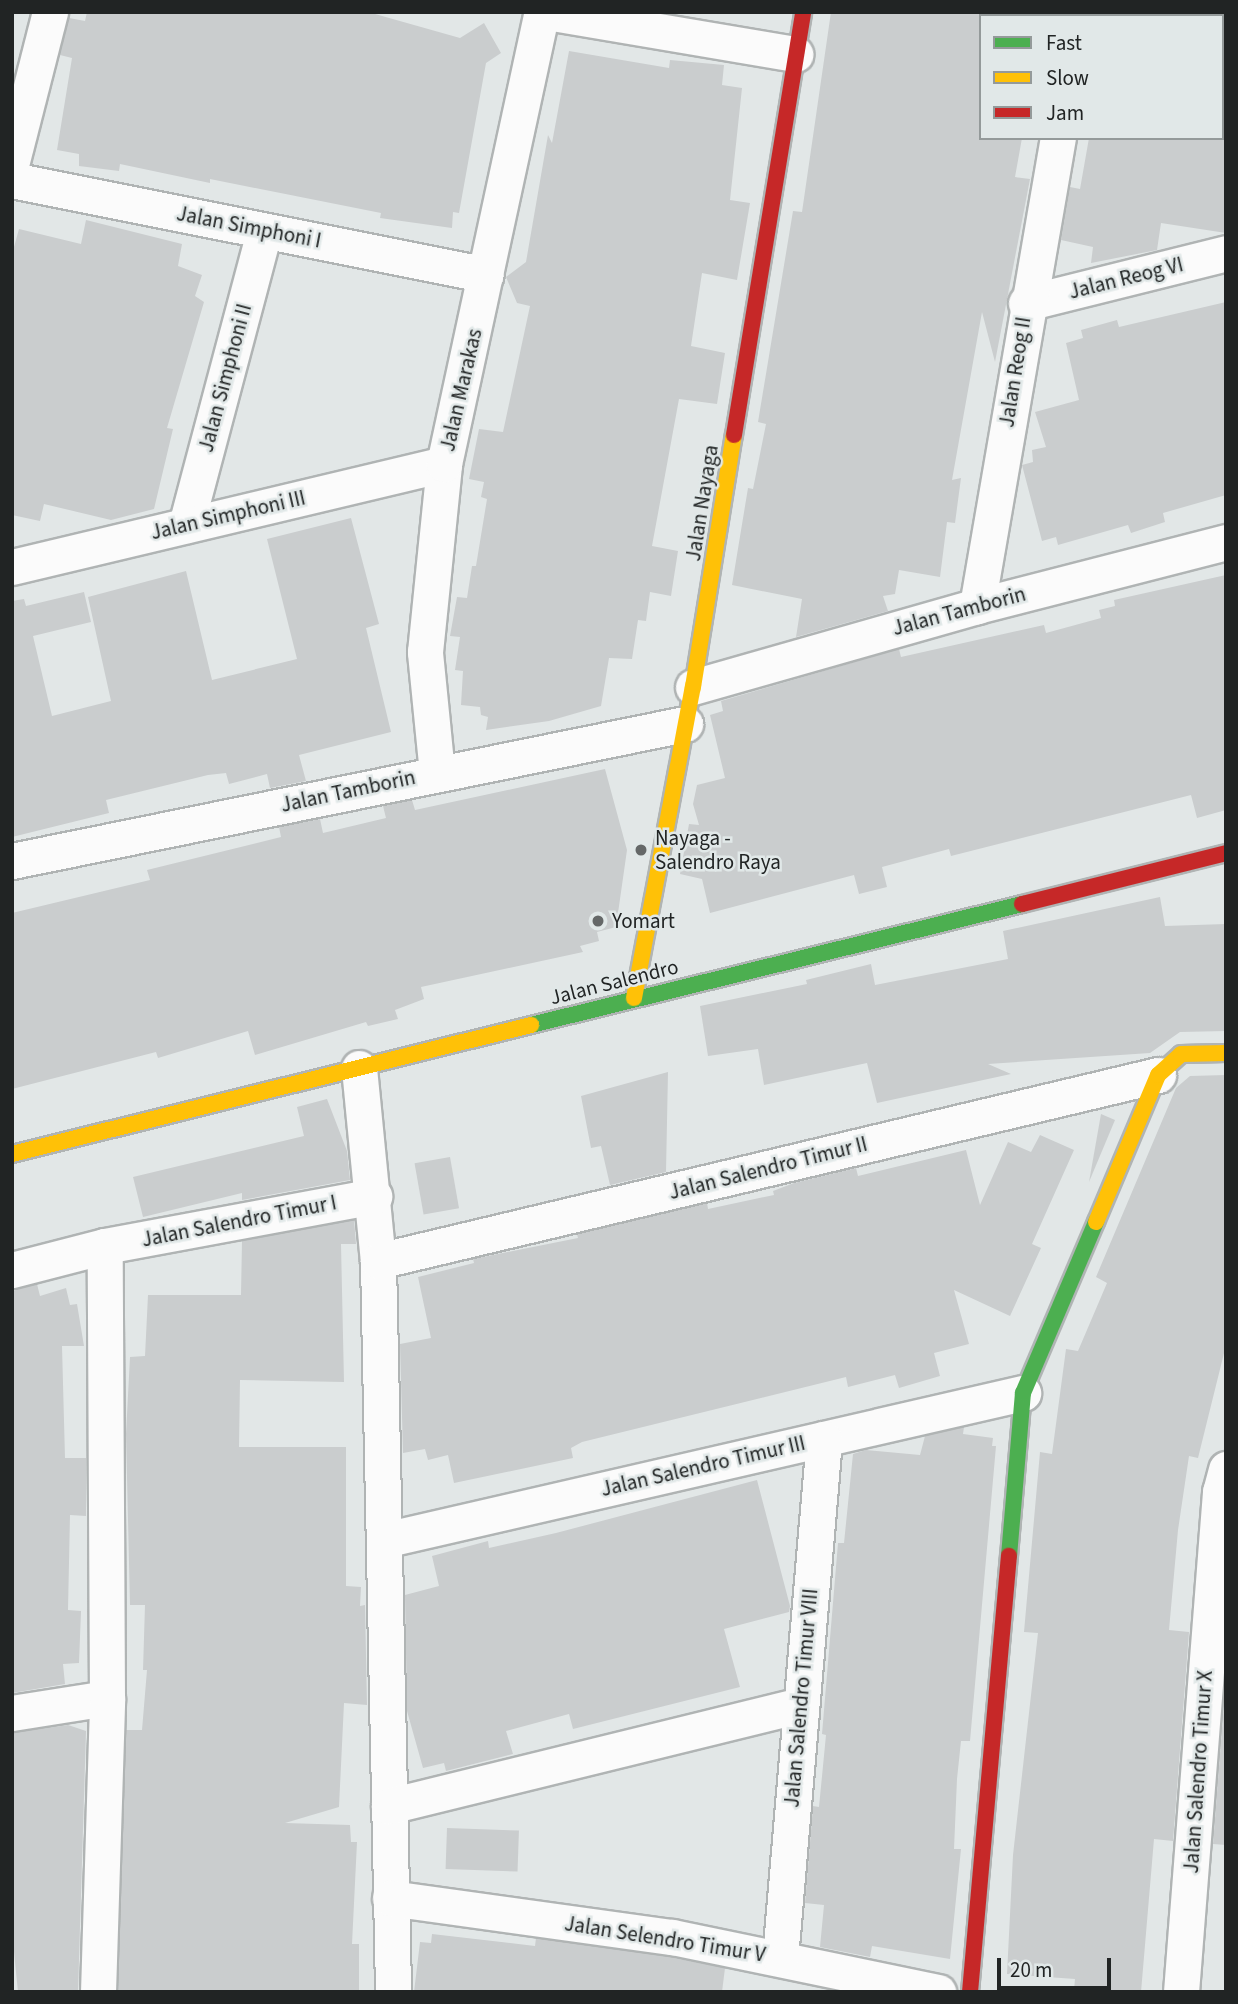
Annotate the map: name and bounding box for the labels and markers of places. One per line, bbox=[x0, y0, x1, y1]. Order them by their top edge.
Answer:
place label: Nayaga - Salendro Raya bbox=[655, 825, 781, 875]
marker: Nayaga - Salendro Raya bbox=[633, 842, 649, 858]
place label: Yomart bbox=[612, 908, 675, 934]
marker: Yomart bbox=[590, 913, 606, 929]

